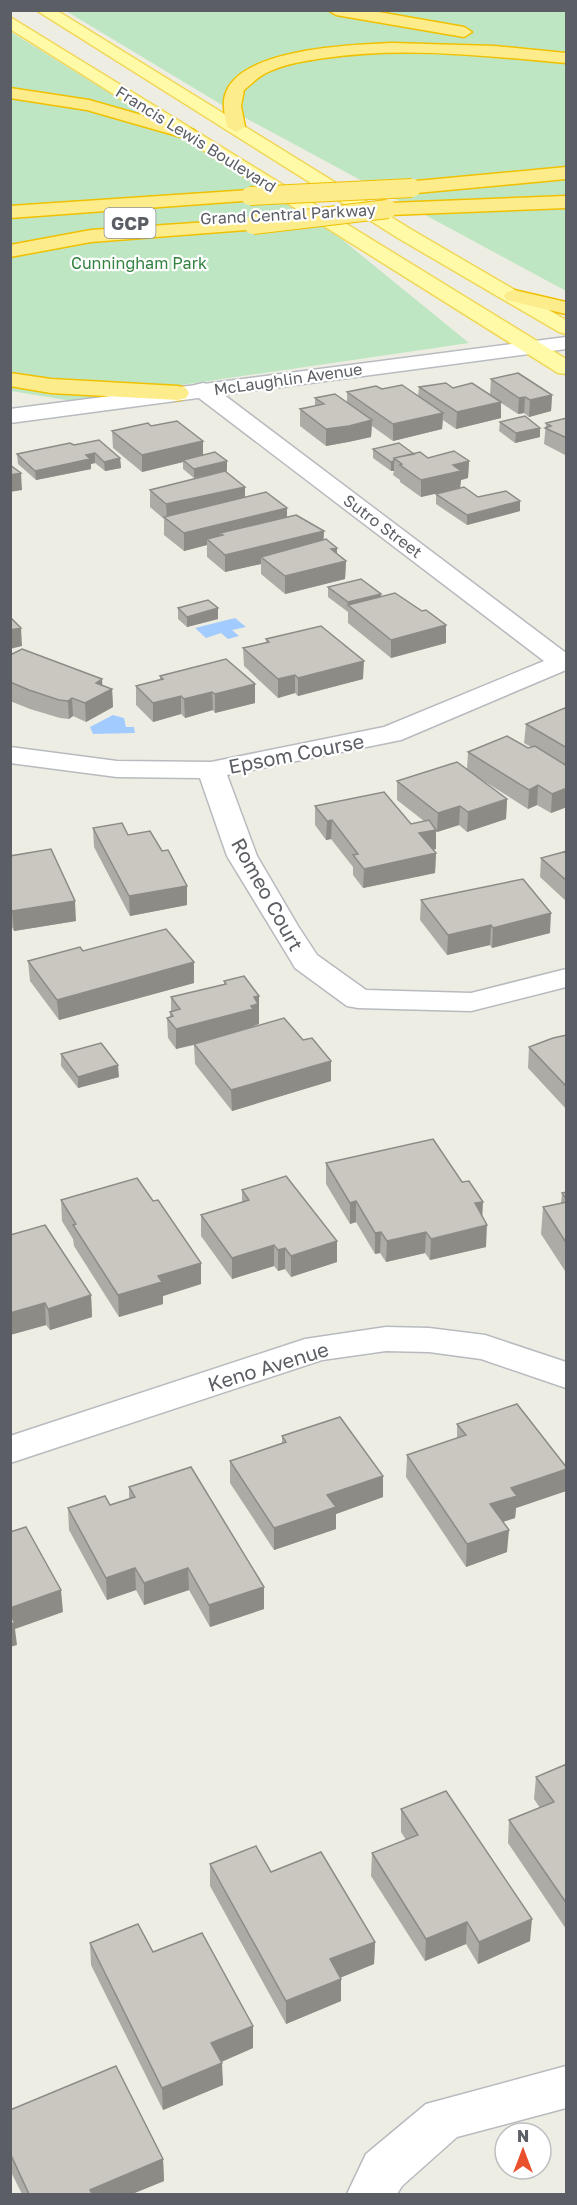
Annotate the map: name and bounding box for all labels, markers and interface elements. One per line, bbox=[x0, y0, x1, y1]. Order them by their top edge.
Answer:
street label: Francis Lewis Boulevard bbox=[112, 81, 280, 197]
street label: Grand Central Parkway bbox=[200, 199, 376, 229]
road number: GCP bbox=[104, 208, 156, 238]
park label: Cunningham Park bbox=[71, 253, 207, 273]
street label: McLaughlin Avenue bbox=[212, 359, 364, 399]
street label: Sutro Street bbox=[340, 490, 426, 562]
street label: Epsom Course bbox=[226, 728, 366, 778]
street label: Romeo Court bbox=[227, 833, 309, 955]
street label: Keno Avenue bbox=[205, 1336, 331, 1396]
north arrow bbox=[493, 2121, 553, 2181]
text: N bbox=[517, 2126, 529, 2146]

